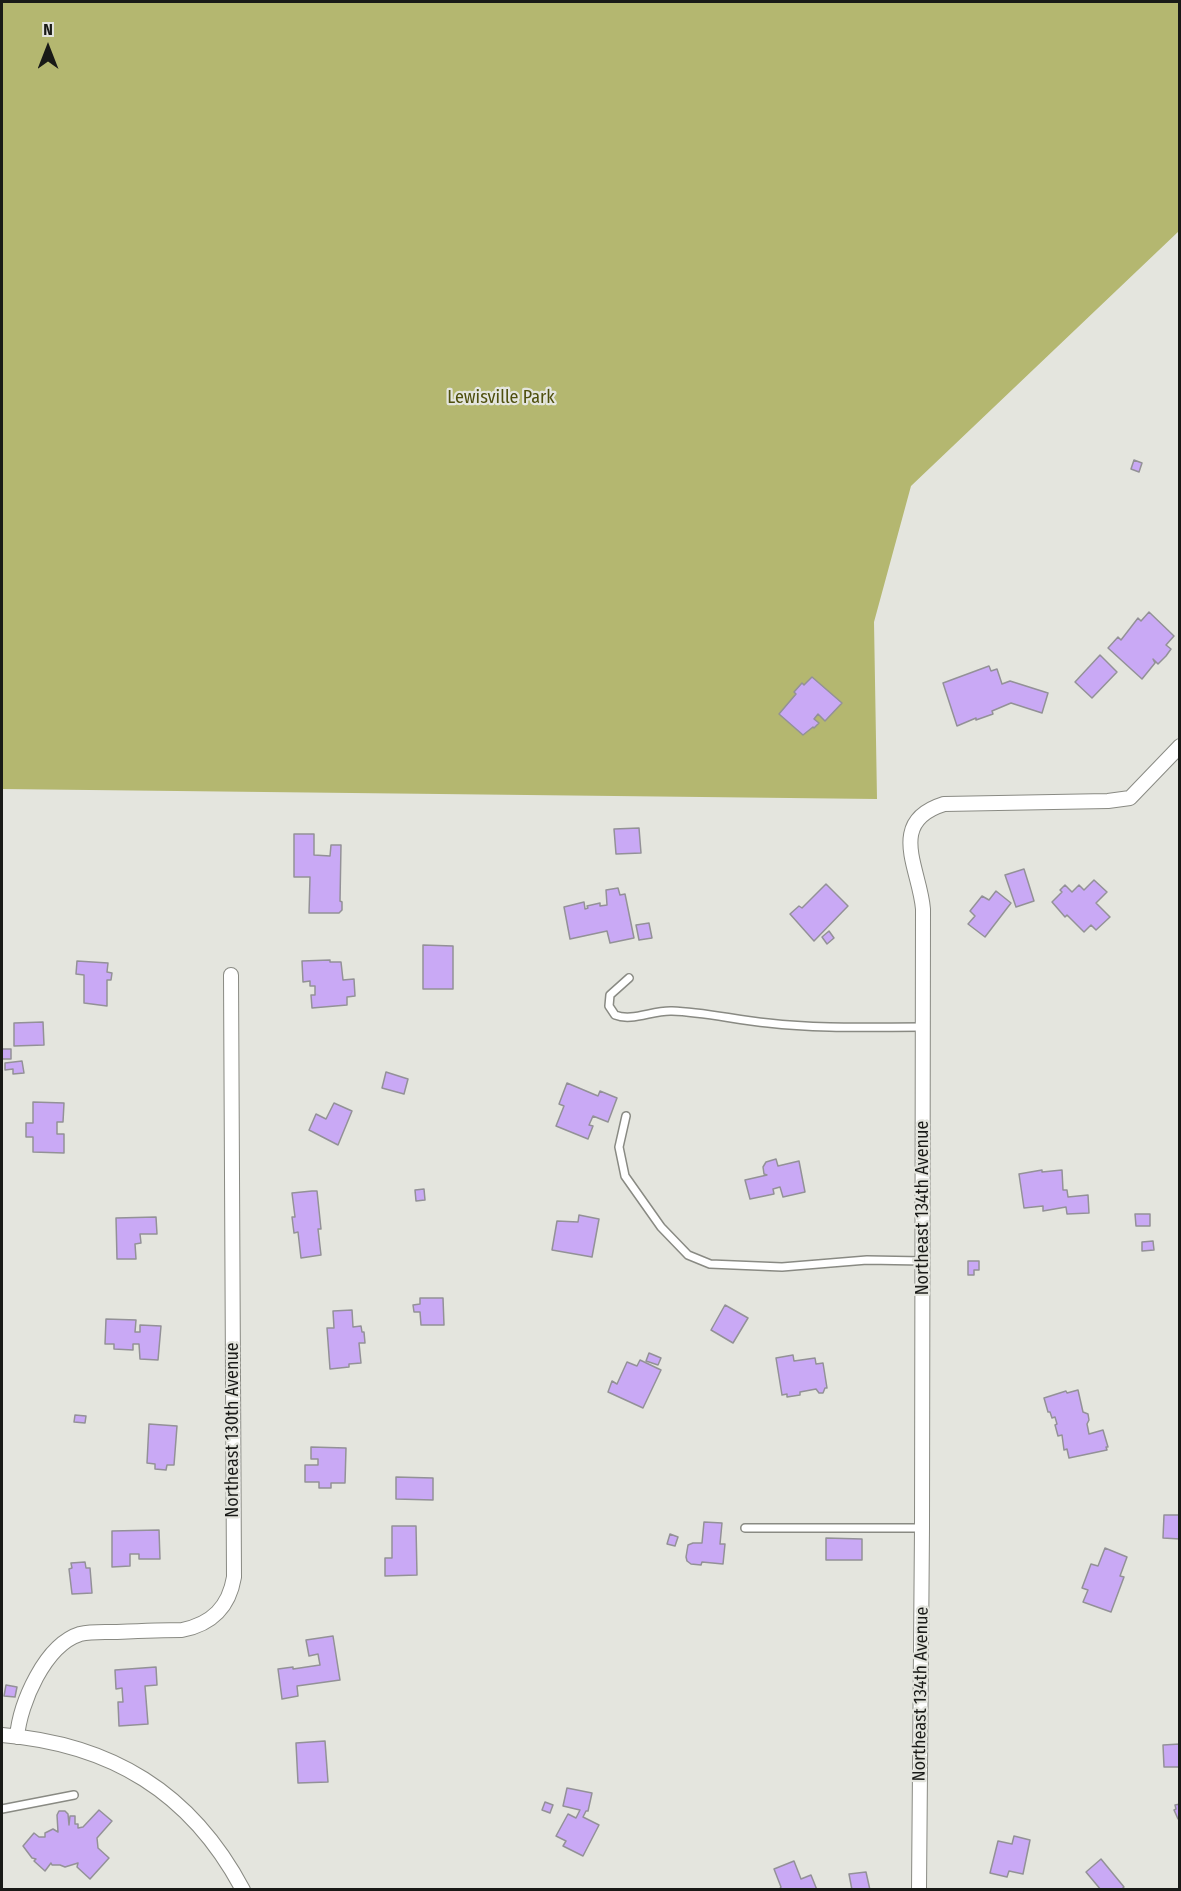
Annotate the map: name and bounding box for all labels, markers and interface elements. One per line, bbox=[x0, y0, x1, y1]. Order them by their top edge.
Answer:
north arrow bbox=[18, 18, 78, 78]
text: N bbox=[43, 20, 53, 39]
park label: Lewisville Park bbox=[447, 387, 555, 409]
street label: Northeast 134th Avenue bbox=[912, 1121, 934, 1295]
street label: Northeast 130th Avenue bbox=[222, 1342, 244, 1518]
street label: Northeast 134th Avenue bbox=[909, 1606, 933, 1782]

